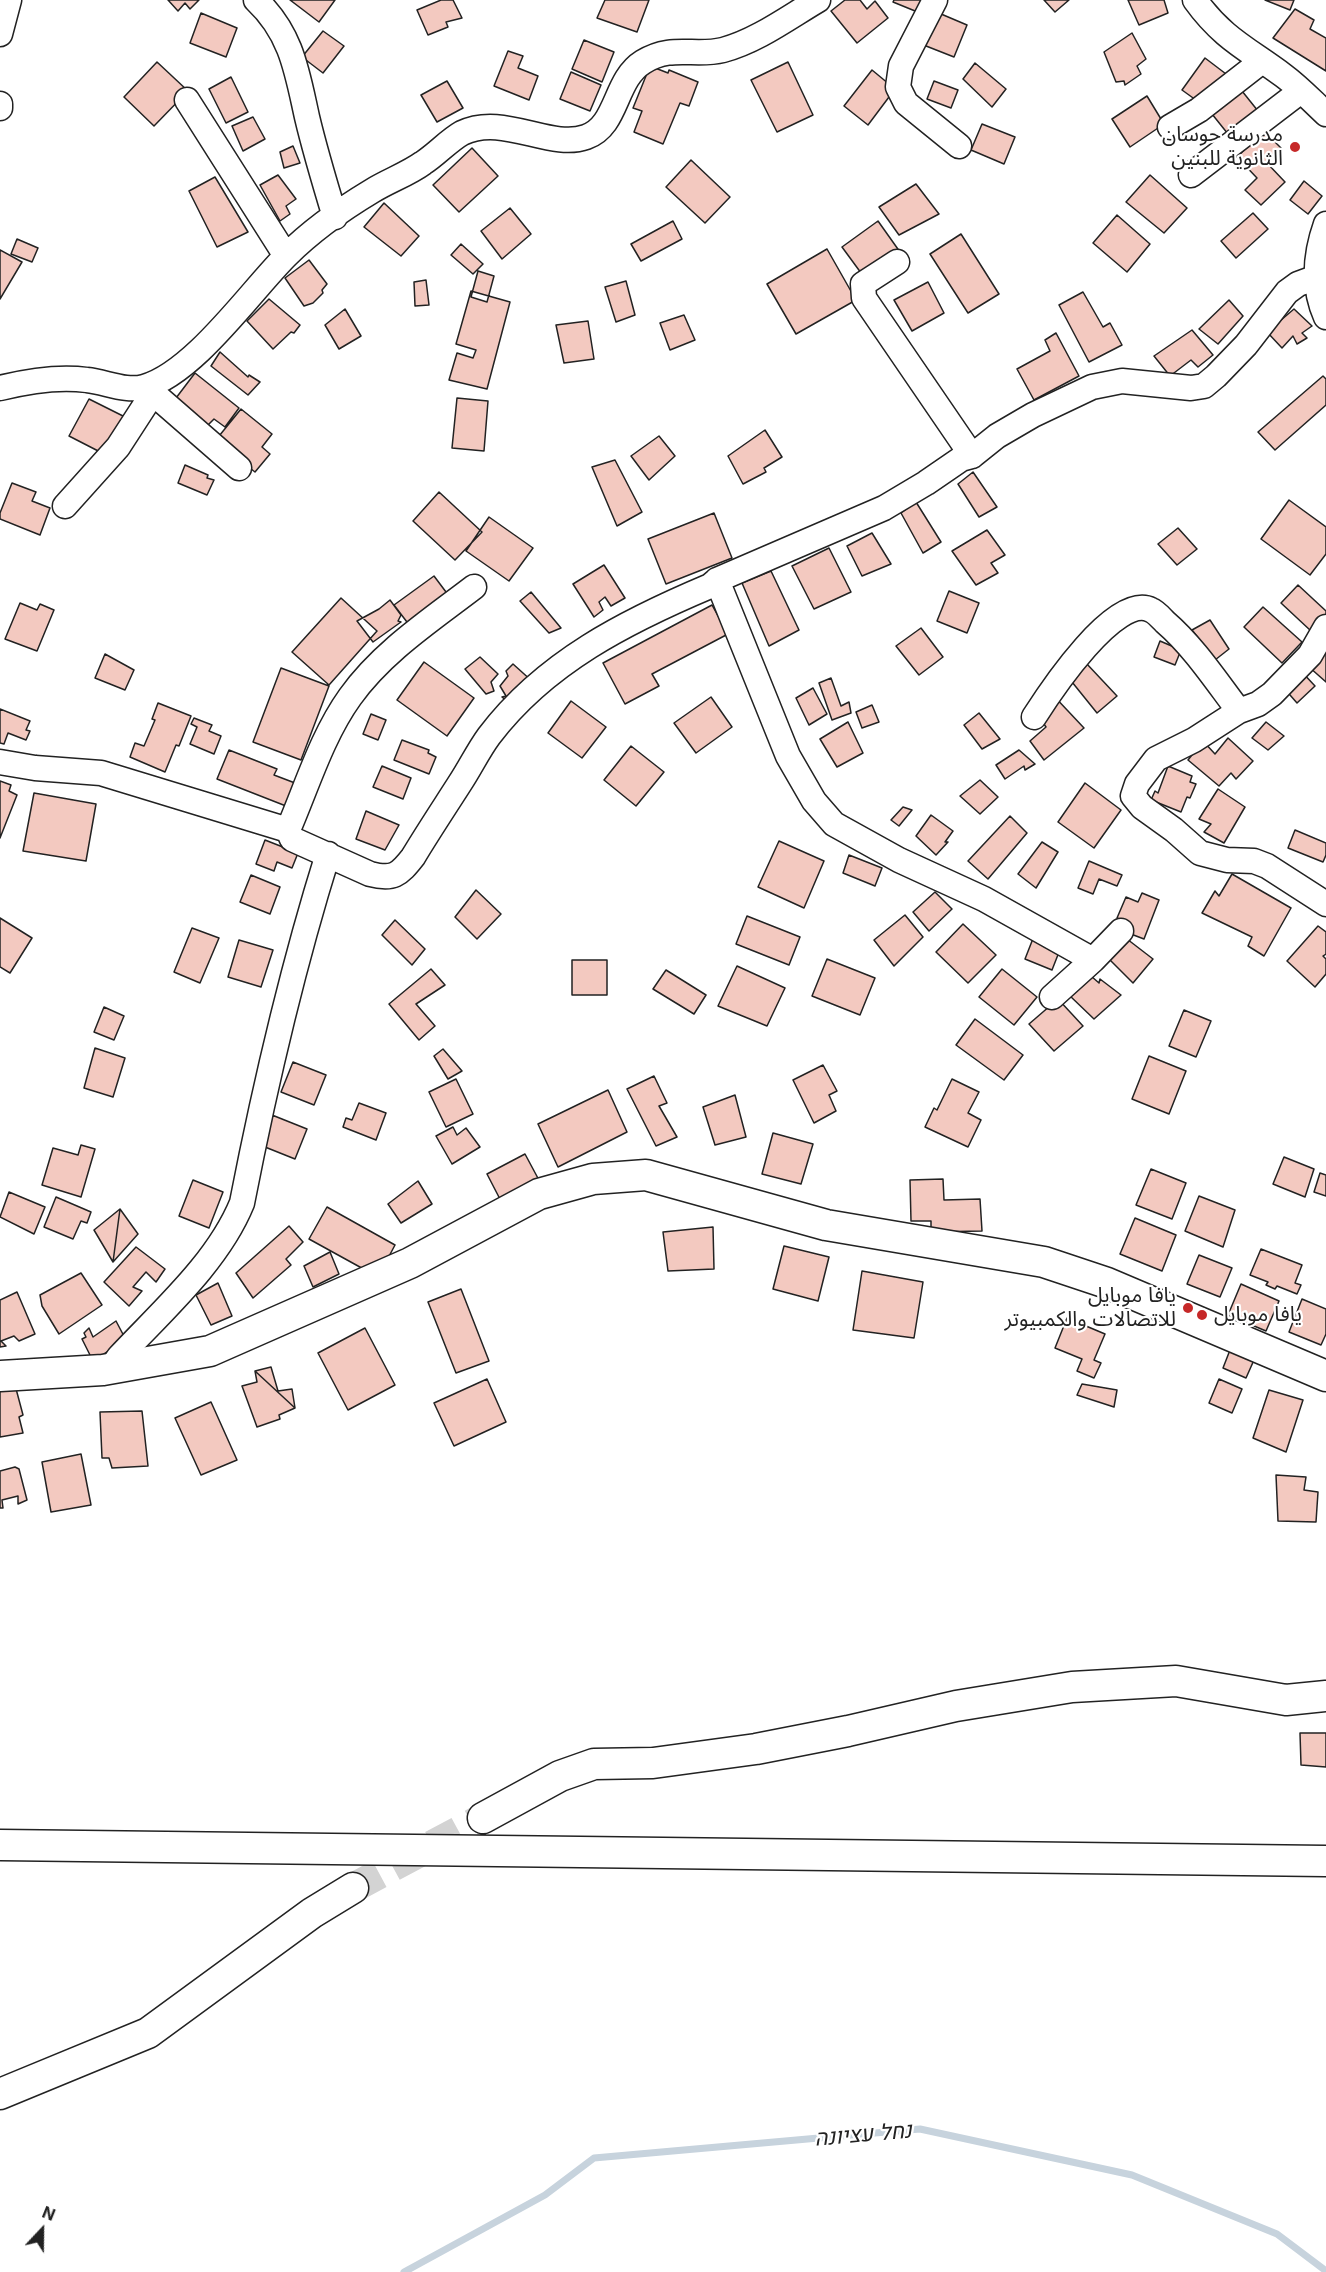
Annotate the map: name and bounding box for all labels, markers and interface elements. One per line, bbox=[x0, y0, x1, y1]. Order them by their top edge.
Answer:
place label: مدرسة حوسان الثانوية للبنين bbox=[1162, 122, 1283, 172]
marker: مدرسة حوسان الثانوية للبنين bbox=[1288, 140, 1302, 154]
place label: يافا موبايل للاتصالات والكمبيوتر bbox=[1004, 1283, 1176, 1333]
marker: يافا موبايل للاتصالات والكمبيوتر bbox=[1181, 1301, 1195, 1315]
place label: يافا موبايل bbox=[1214, 1302, 1302, 1328]
marker: يافا موبايل bbox=[1195, 1308, 1209, 1322]
water label: נחל עציונה bbox=[813, 2118, 913, 2152]
north arrow bbox=[12, 2200, 72, 2260]
text: N bbox=[39, 2202, 58, 2225]

